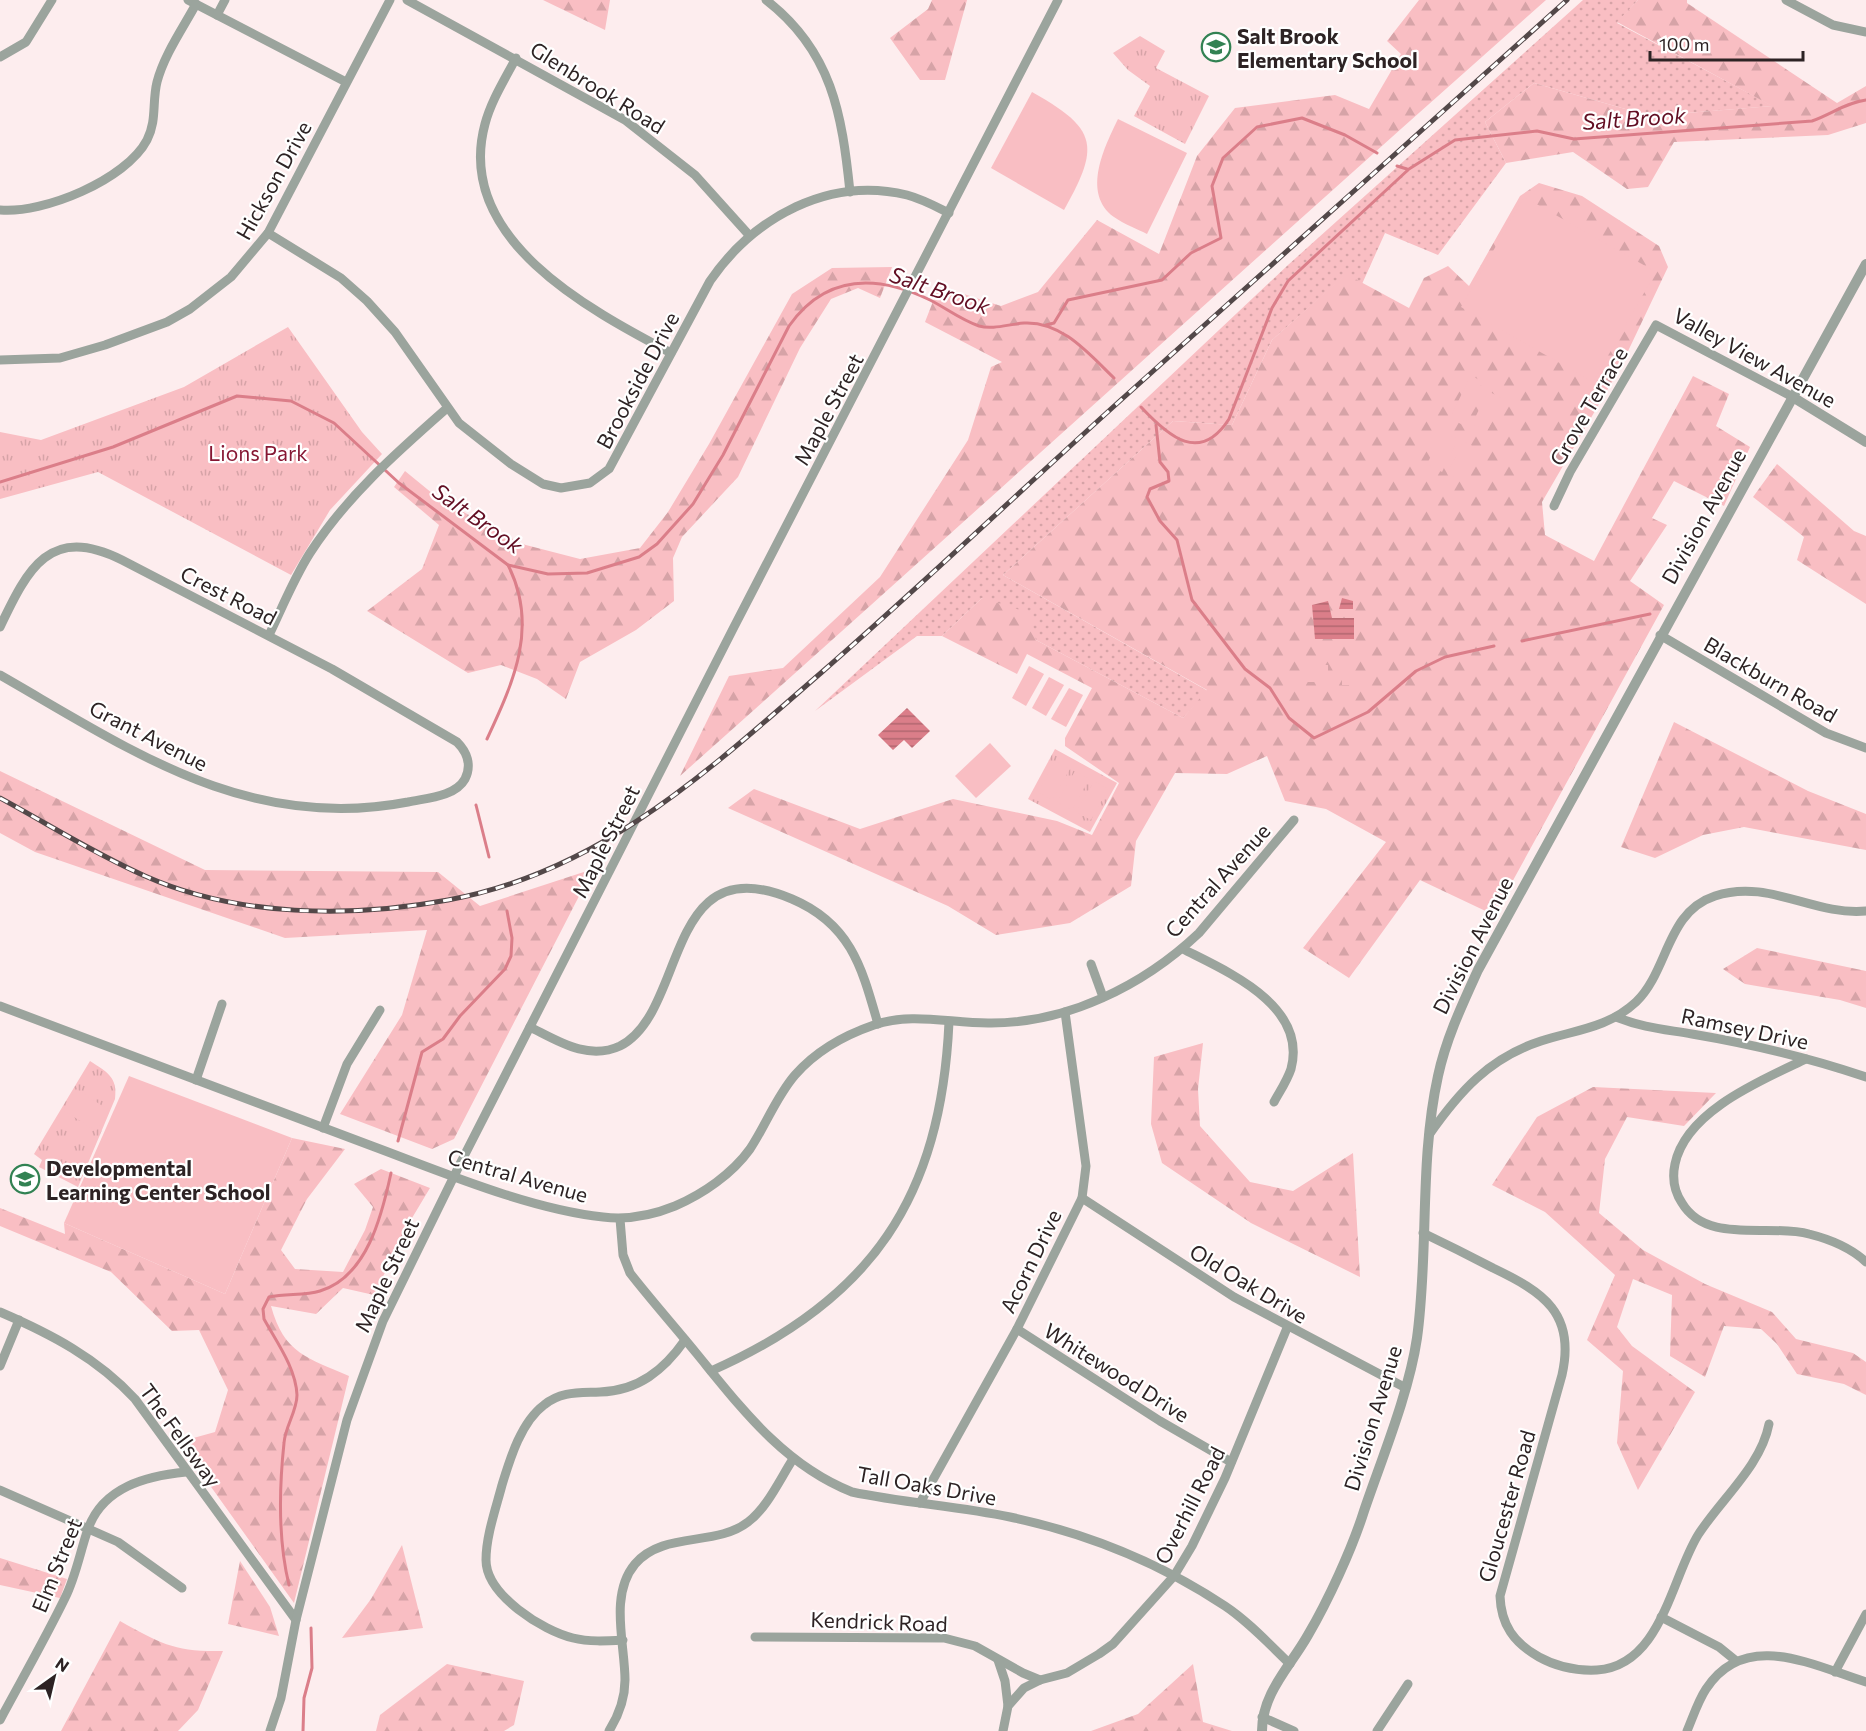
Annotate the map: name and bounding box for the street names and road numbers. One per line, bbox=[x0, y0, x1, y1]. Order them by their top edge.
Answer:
street label: Glenbrook Road bbox=[526, 36, 670, 138]
street label: Hickson Drive bbox=[230, 116, 316, 244]
street label: Valley View Avenue bbox=[1669, 302, 1841, 412]
street label: Brookside Drive bbox=[591, 307, 683, 453]
street label: Grove Terrace bbox=[1544, 342, 1632, 470]
street label: Maple Street bbox=[788, 349, 868, 469]
street label: Division Avenue bbox=[1656, 444, 1750, 588]
street label: Crest Road bbox=[177, 560, 281, 630]
street label: Blackburn Road bbox=[1700, 631, 1842, 727]
street label: Grant Avenue bbox=[86, 695, 212, 775]
street label: Maple Street bbox=[566, 780, 644, 902]
street label: Central Avenue bbox=[1159, 818, 1275, 942]
street label: Division Avenue bbox=[1427, 872, 1517, 1018]
street label: Ramsey Drive bbox=[1679, 1002, 1811, 1054]
street label: Central Avenue bbox=[445, 1143, 591, 1207]
street label: Acorn Drive bbox=[994, 1205, 1066, 1317]
street label: Maple Street bbox=[349, 1214, 423, 1336]
street label: Old Oak Drive bbox=[1186, 1238, 1312, 1328]
street label: Whitewood Drive bbox=[1040, 1317, 1194, 1427]
street label: Division Avenue bbox=[1338, 1342, 1406, 1494]
street label: The Fellsway bbox=[135, 1379, 227, 1492]
street label: Gloucester Road bbox=[1472, 1427, 1540, 1585]
street label: Overhill Road bbox=[1149, 1442, 1229, 1568]
street label: Tall Oaks Drive bbox=[855, 1460, 999, 1510]
street label: Elm Street bbox=[26, 1514, 86, 1616]
street label: Kendrick Road bbox=[810, 1606, 948, 1636]

